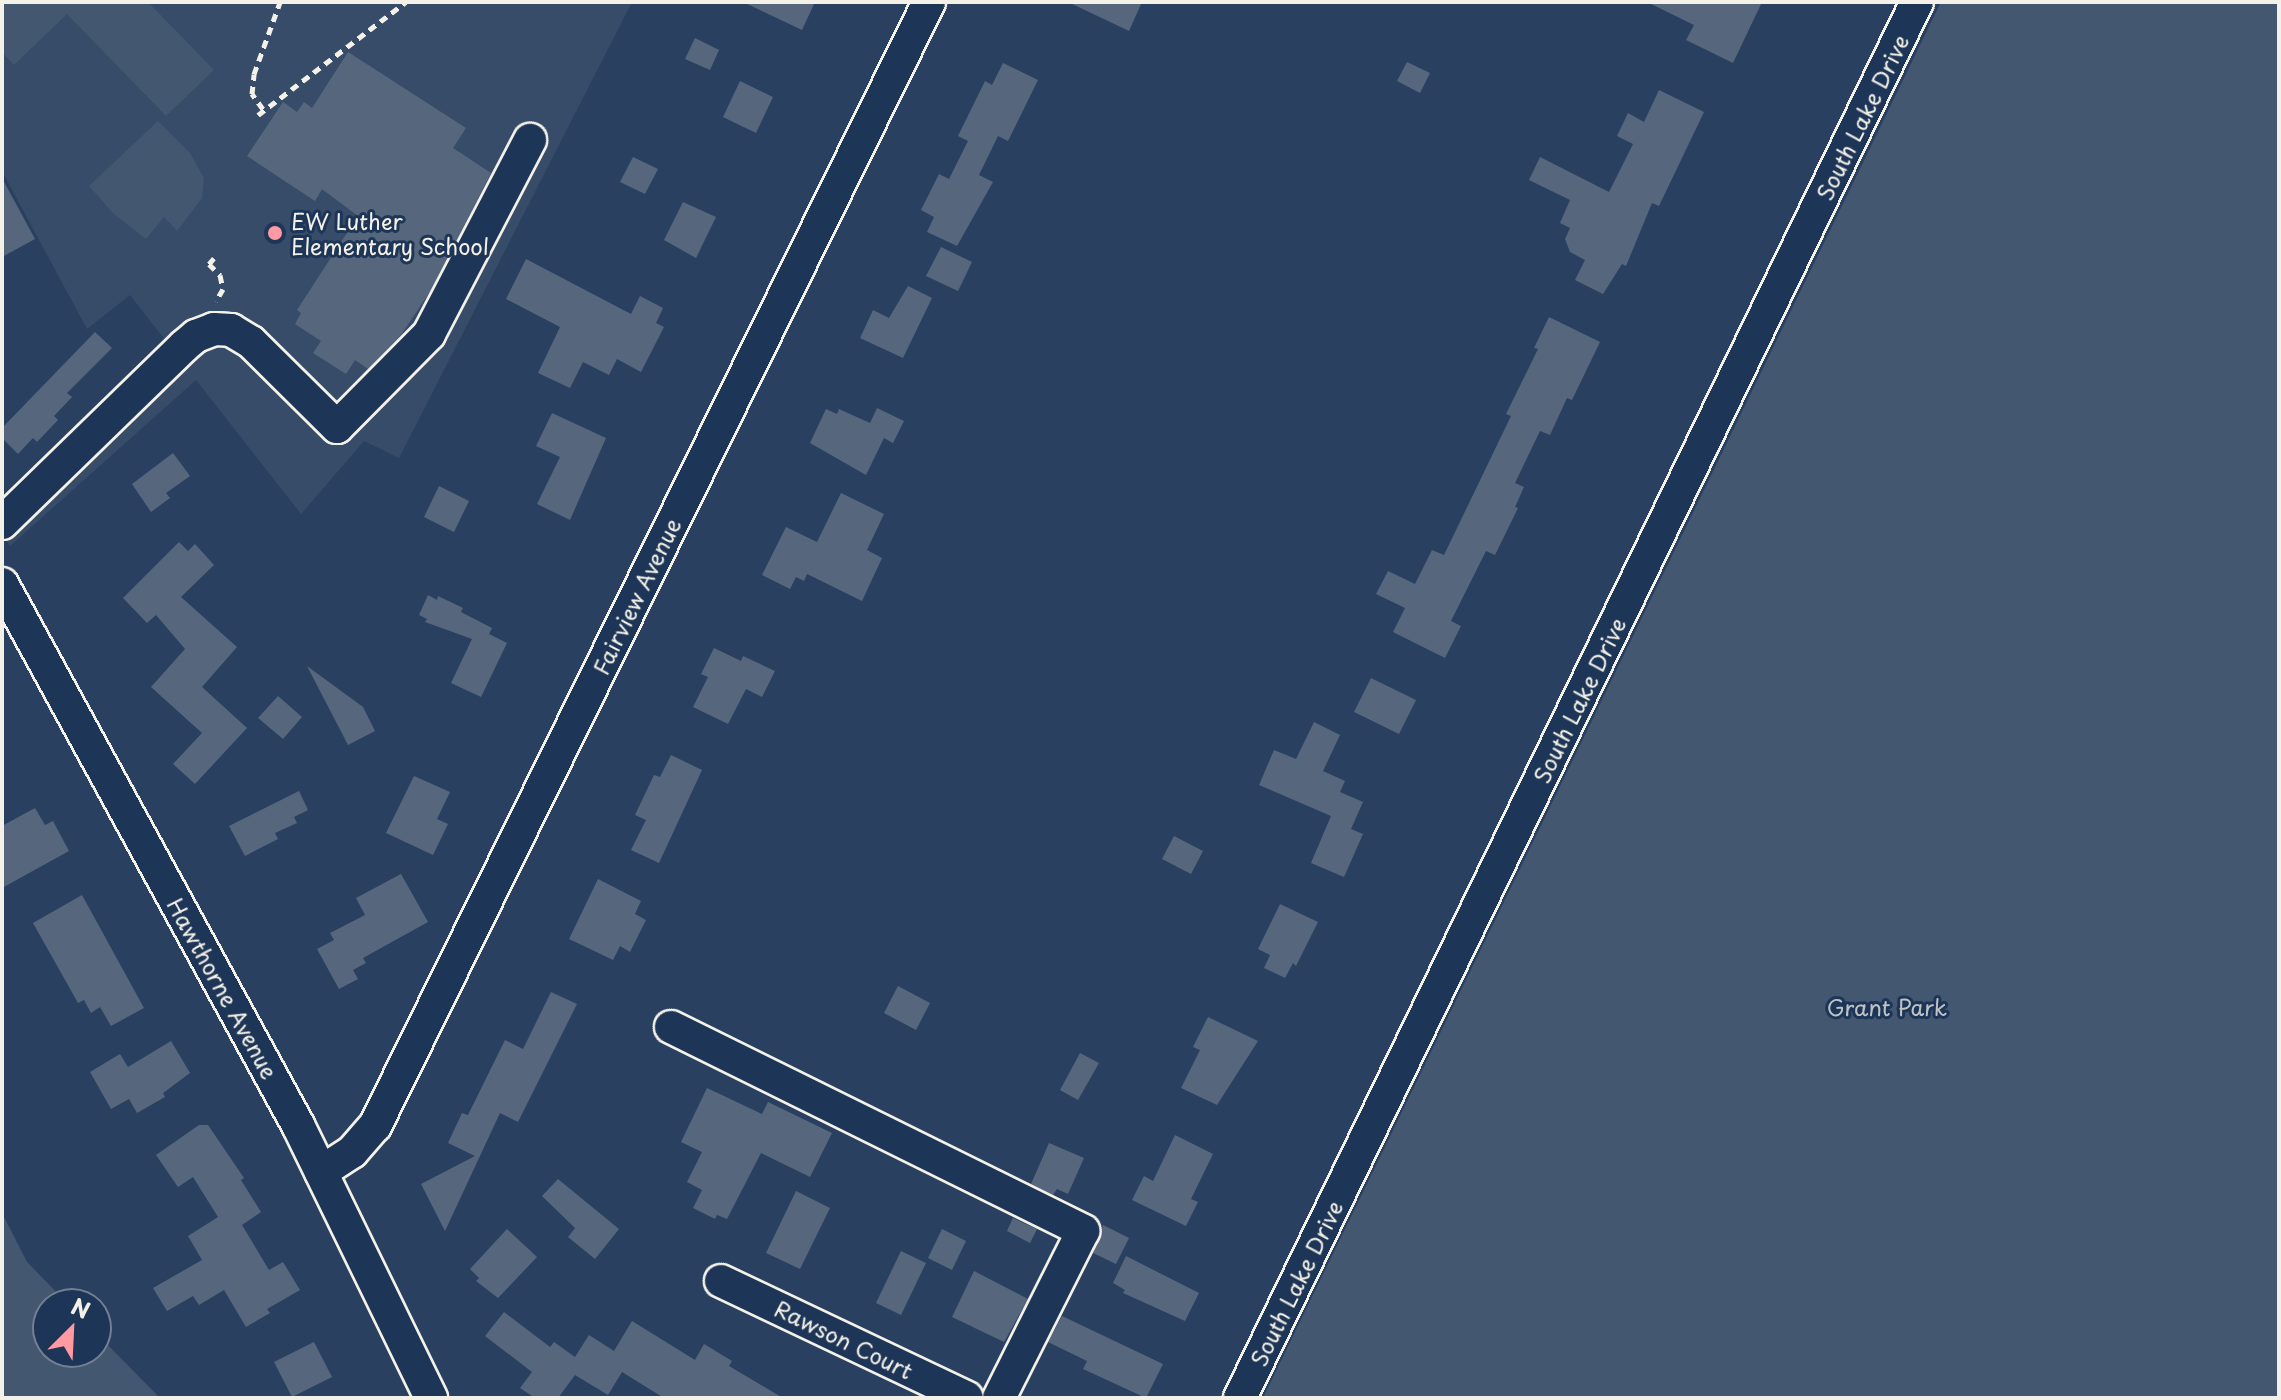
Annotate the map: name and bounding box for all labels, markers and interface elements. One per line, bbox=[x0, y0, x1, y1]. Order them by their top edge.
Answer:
street label: South Lake Drive bbox=[1810, 30, 1914, 204]
place label: EW Luther Elementary School bbox=[291, 207, 489, 258]
marker: EW Luther Elementary School bbox=[266, 224, 284, 242]
street label: Fairview Avenue bbox=[587, 513, 685, 679]
street label: South Lake Drive bbox=[1527, 613, 1631, 787]
street label: Hawthorne Avenue bbox=[162, 893, 284, 1083]
park label: Grant Park bbox=[1827, 994, 1947, 1020]
street label: South Lake Drive bbox=[1244, 1196, 1348, 1370]
north arrow bbox=[32, 1288, 112, 1368]
text: N bbox=[66, 1289, 96, 1326]
street label: Rawson Court bbox=[771, 1294, 917, 1384]

